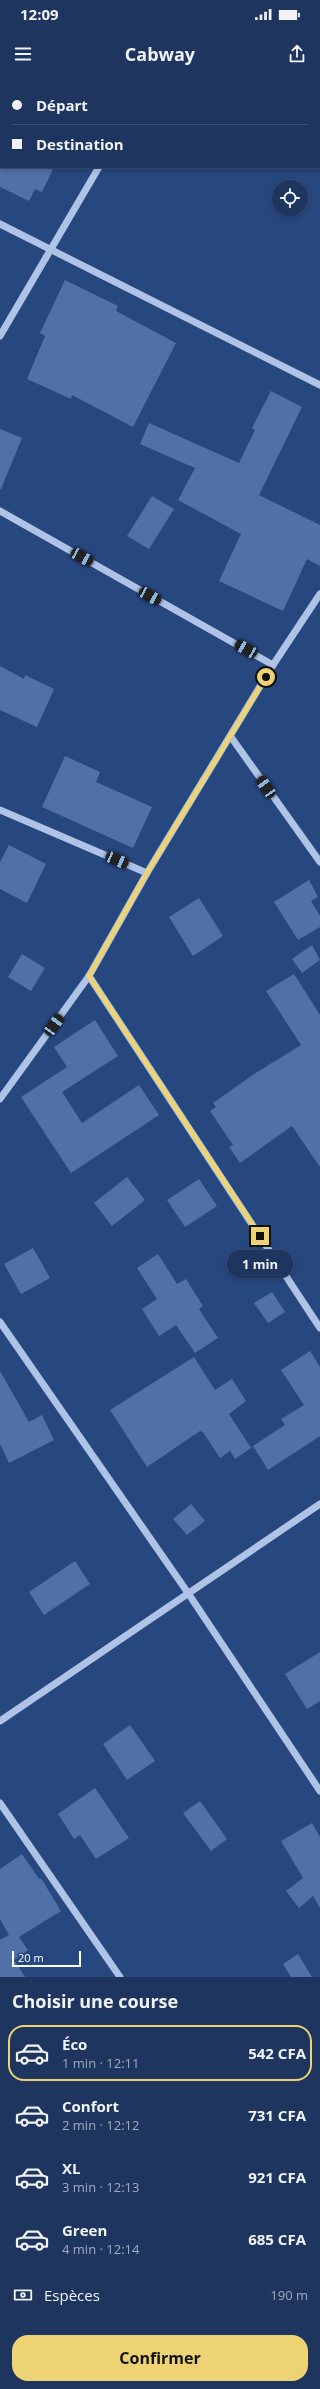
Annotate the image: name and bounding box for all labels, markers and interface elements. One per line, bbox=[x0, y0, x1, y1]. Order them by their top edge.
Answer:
text: 12:09 bbox=[20, 4, 59, 24]
text: Cabway bbox=[125, 42, 195, 66]
icon: menu bbox=[12, 43, 34, 65]
icon: share bbox=[286, 43, 308, 65]
text: Départ bbox=[36, 95, 88, 115]
text: Destination bbox=[36, 134, 124, 154]
map controls bbox=[272, 180, 308, 216]
button: locate bbox=[272, 180, 308, 216]
car bbox=[69, 546, 95, 568]
car bbox=[137, 585, 163, 607]
car bbox=[233, 638, 259, 660]
route start bbox=[257, 668, 275, 686]
car bbox=[254, 774, 278, 800]
car bbox=[104, 850, 130, 870]
car bbox=[42, 1012, 66, 1038]
route end bbox=[251, 1227, 269, 1245]
callout: 1 min bbox=[227, 1250, 293, 1278]
text: 1 min bbox=[242, 1255, 278, 1273]
scale bar bbox=[12, 1949, 81, 1968]
text: 20 m bbox=[18, 1950, 44, 1965]
text: Choisir une course bbox=[12, 1989, 178, 2013]
text: Éco bbox=[62, 2034, 87, 2054]
icon: car bbox=[14, 2035, 50, 2071]
text: 542 CFA bbox=[248, 2043, 306, 2063]
text: 1 min · 12:11 bbox=[62, 2054, 139, 2072]
text: Confort bbox=[62, 2096, 119, 2116]
icon: car bbox=[14, 2097, 50, 2133]
text: 731 CFA bbox=[248, 2105, 306, 2125]
text: 2 min · 12:12 bbox=[62, 2116, 139, 2134]
text: XL bbox=[62, 2158, 80, 2178]
icon: car bbox=[14, 2159, 50, 2195]
text: 921 CFA bbox=[248, 2167, 306, 2187]
text: 3 min · 12:13 bbox=[62, 2178, 139, 2196]
text: Green bbox=[62, 2220, 107, 2240]
icon: car bbox=[14, 2221, 50, 2257]
text: 685 CFA bbox=[248, 2229, 306, 2249]
text: 4 min · 12:14 bbox=[62, 2240, 139, 2258]
icon: cash bbox=[12, 2284, 34, 2306]
text: Espèces bbox=[44, 2285, 100, 2305]
text: 190 m bbox=[270, 2286, 308, 2304]
button: Confirmer bbox=[12, 2335, 308, 2381]

